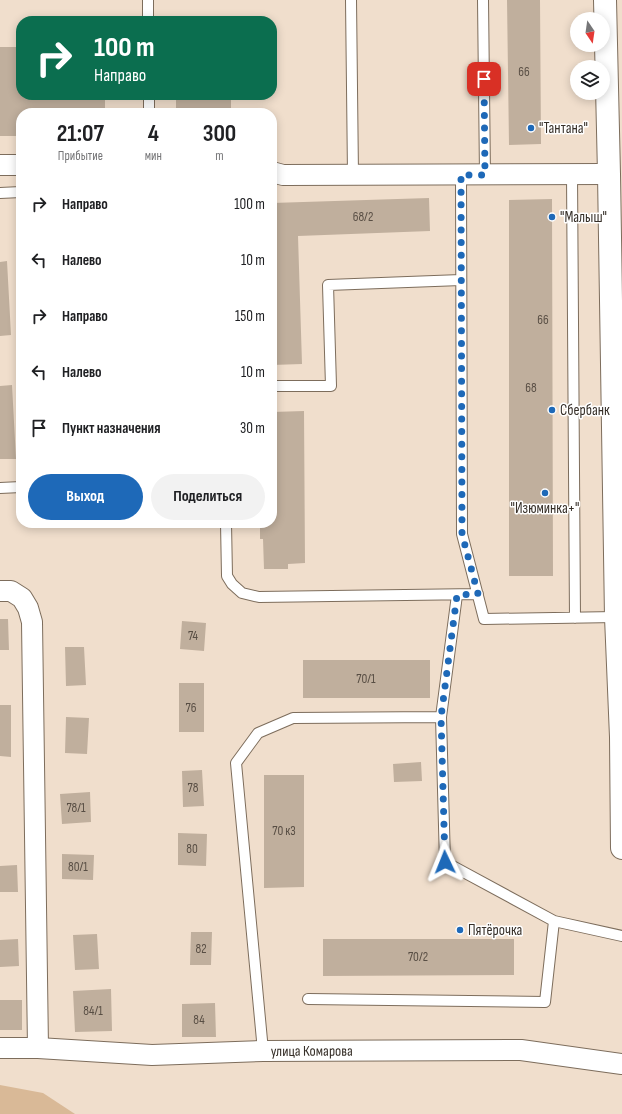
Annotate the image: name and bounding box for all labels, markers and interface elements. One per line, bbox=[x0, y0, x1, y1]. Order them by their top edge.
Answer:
north arrow bbox=[570, 12, 610, 52]
map controls bbox=[570, 12, 610, 100]
text: 100 m bbox=[94, 31, 155, 64]
icon: right bbox=[28, 32, 80, 84]
button: layers bbox=[570, 60, 610, 100]
pin bbox=[467, 62, 501, 96]
house number: 66 bbox=[518, 64, 530, 80]
text: Направо bbox=[94, 65, 146, 86]
icon: arrive bbox=[473, 68, 495, 90]
text: 21:07 bbox=[57, 119, 104, 148]
text: 4 bbox=[148, 119, 159, 148]
text: 300 bbox=[203, 119, 236, 148]
place label: "Тантана" bbox=[539, 119, 588, 138]
marker: "Тантана" bbox=[526, 123, 536, 133]
text: Прибытие bbox=[58, 148, 103, 164]
text: мин bbox=[145, 148, 162, 164]
text: m bbox=[215, 148, 224, 164]
icon: right bbox=[28, 193, 50, 215]
text: Направо bbox=[62, 195, 108, 214]
text: 100 m bbox=[234, 195, 265, 214]
place label: "Малыш" bbox=[560, 208, 607, 227]
house number: 68/2 bbox=[353, 209, 373, 225]
marker: "Малыш" bbox=[547, 212, 557, 222]
icon: left bbox=[28, 249, 50, 271]
text: Налево bbox=[62, 251, 102, 270]
text: 10 m bbox=[241, 251, 265, 270]
icon: right bbox=[28, 305, 50, 327]
text: Направо bbox=[62, 307, 108, 326]
text: 150 m bbox=[235, 307, 265, 326]
house number: 66 bbox=[537, 312, 549, 328]
icon: left bbox=[28, 361, 50, 383]
text: Налево bbox=[62, 363, 102, 382]
text: 10 m bbox=[241, 363, 265, 382]
house number: 68 bbox=[525, 380, 537, 396]
place label: Сбербанк bbox=[560, 401, 610, 420]
marker: Сбербанк bbox=[547, 405, 557, 415]
icon: arrive bbox=[28, 417, 50, 439]
text: Пункт назначения bbox=[62, 419, 160, 438]
text: 30 m bbox=[240, 419, 265, 438]
button: Выход bbox=[28, 474, 143, 520]
button: Поделиться bbox=[151, 474, 265, 520]
marker: "Изюминка+" bbox=[540, 488, 550, 498]
place label: "Изюминка+" bbox=[511, 499, 579, 518]
house number: 74 bbox=[188, 628, 199, 644]
house number: 70/1 bbox=[356, 671, 376, 687]
house number: 76 bbox=[186, 700, 197, 716]
house number: 78 bbox=[188, 780, 199, 796]
house number: 78/1 bbox=[66, 800, 86, 816]
house number: 70 к3 bbox=[272, 823, 296, 839]
house number: 80 bbox=[186, 841, 198, 857]
position arrow bbox=[424, 841, 466, 883]
house number: 80/1 bbox=[68, 859, 88, 875]
place label: Пятёрочка bbox=[468, 921, 523, 940]
marker: Пятёрочка bbox=[455, 925, 465, 935]
house number: 82 bbox=[195, 941, 207, 957]
house number: 70/2 bbox=[408, 949, 428, 965]
house number: 84/1 bbox=[83, 1003, 103, 1019]
house number: 84 bbox=[193, 1012, 205, 1028]
street label: улица Комарова bbox=[271, 1041, 353, 1060]

